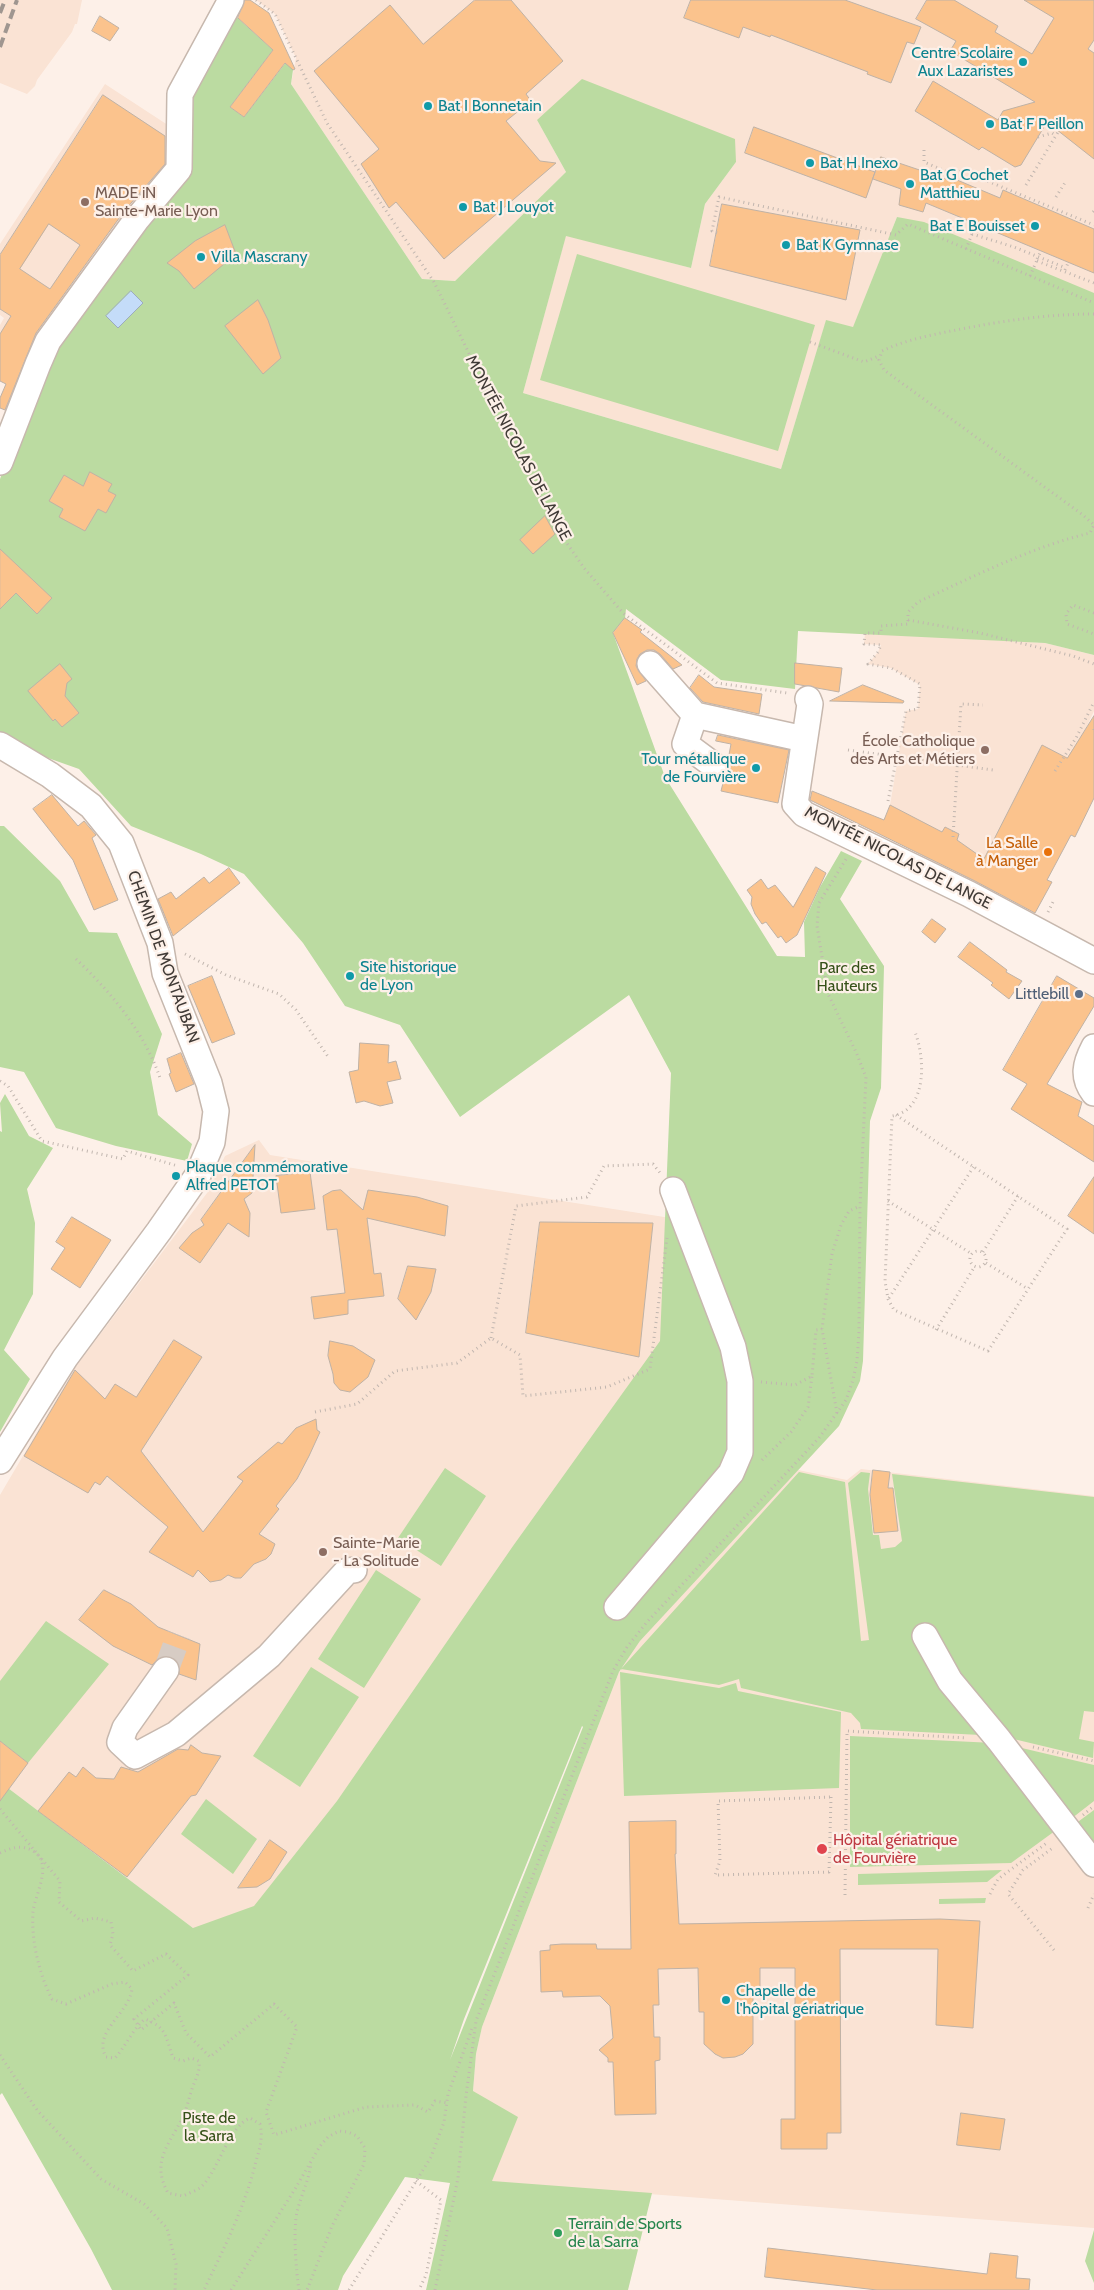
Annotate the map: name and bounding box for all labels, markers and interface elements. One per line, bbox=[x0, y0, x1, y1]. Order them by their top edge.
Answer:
place label: Centre Scolaire Aux Lazaristes bbox=[911, 43, 1013, 81]
marker: Centre Scolaire Aux Lazaristes bbox=[1017, 56, 1029, 68]
place label: Bat I Bonnetain bbox=[438, 96, 542, 116]
marker: Bat I Bonnetain bbox=[422, 100, 434, 112]
place label: Bat F Peillon bbox=[1000, 114, 1084, 134]
marker: Bat F Peillon bbox=[984, 118, 996, 130]
place label: Bat H Inexo bbox=[820, 153, 898, 173]
marker: Bat H Inexo bbox=[804, 157, 816, 169]
place label: Bat G Cochet Matthieu bbox=[920, 165, 1008, 203]
marker: Bat G Cochet Matthieu bbox=[904, 178, 916, 190]
place label: MADE iN Sainte-Marie Lyon bbox=[95, 183, 218, 221]
marker: MADE iN Sainte-Marie Lyon bbox=[79, 196, 91, 208]
place label: Bat J Louyot bbox=[473, 197, 554, 217]
marker: Bat J Louyot bbox=[457, 201, 469, 213]
place label: Bat E Bouisset bbox=[930, 216, 1025, 236]
marker: Bat E Bouisset bbox=[1029, 220, 1041, 232]
place label: Bat K Gymnase bbox=[796, 235, 899, 255]
marker: Bat K Gymnase bbox=[780, 239, 792, 251]
place label: Villa Mascrany bbox=[211, 247, 308, 267]
marker: Villa Mascrany bbox=[195, 251, 207, 263]
street label: MONTÉE NICOLAS DE LANGE bbox=[461, 352, 575, 544]
place label: École Catholique des Arts et Métiers bbox=[850, 731, 975, 769]
marker: École Catholique des Arts et Métiers bbox=[979, 744, 991, 756]
place label: Tour métallique de Fourvière bbox=[641, 749, 746, 787]
marker: Tour métallique de Fourvière bbox=[750, 762, 762, 774]
street label: MONTÉE NICOLAS DE LANGE bbox=[801, 802, 995, 914]
place label: La Salle à Manger bbox=[976, 833, 1038, 871]
marker: La Salle à Manger bbox=[1042, 846, 1054, 858]
street label: CHEMIN DE MONTAUBAN bbox=[123, 868, 203, 1046]
place label: Site historique de Lyon bbox=[360, 957, 457, 995]
park label: Parc des Hauteurs bbox=[817, 958, 877, 996]
marker: Site historique de Lyon bbox=[344, 970, 356, 982]
place label: Littlebill bbox=[1015, 984, 1069, 1004]
marker: Littlebill bbox=[1073, 988, 1085, 1000]
place label: Plaque commémorative Alfred PETOT bbox=[186, 1157, 348, 1195]
marker: Plaque commémorative Alfred PETOT bbox=[170, 1170, 182, 1182]
place label: Sainte-Marie - La Solitude bbox=[333, 1533, 420, 1571]
marker: Sainte-Marie - La Solitude bbox=[317, 1546, 329, 1558]
place label: Hôpital gériatrique de Fourvière bbox=[833, 1830, 957, 1868]
marker: Hôpital gériatrique de Fourvière bbox=[815, 1842, 829, 1856]
place label: Chapelle de l'hôpital gériatrique bbox=[736, 1981, 864, 2019]
marker: Chapelle de l'hôpital gériatrique bbox=[720, 1994, 732, 2006]
park label: Piste de la Sarra bbox=[182, 2108, 236, 2146]
place label: Terrain de Sports de la Sarra bbox=[568, 2214, 682, 2252]
marker: Terrain de Sports de la Sarra bbox=[552, 2227, 564, 2239]

